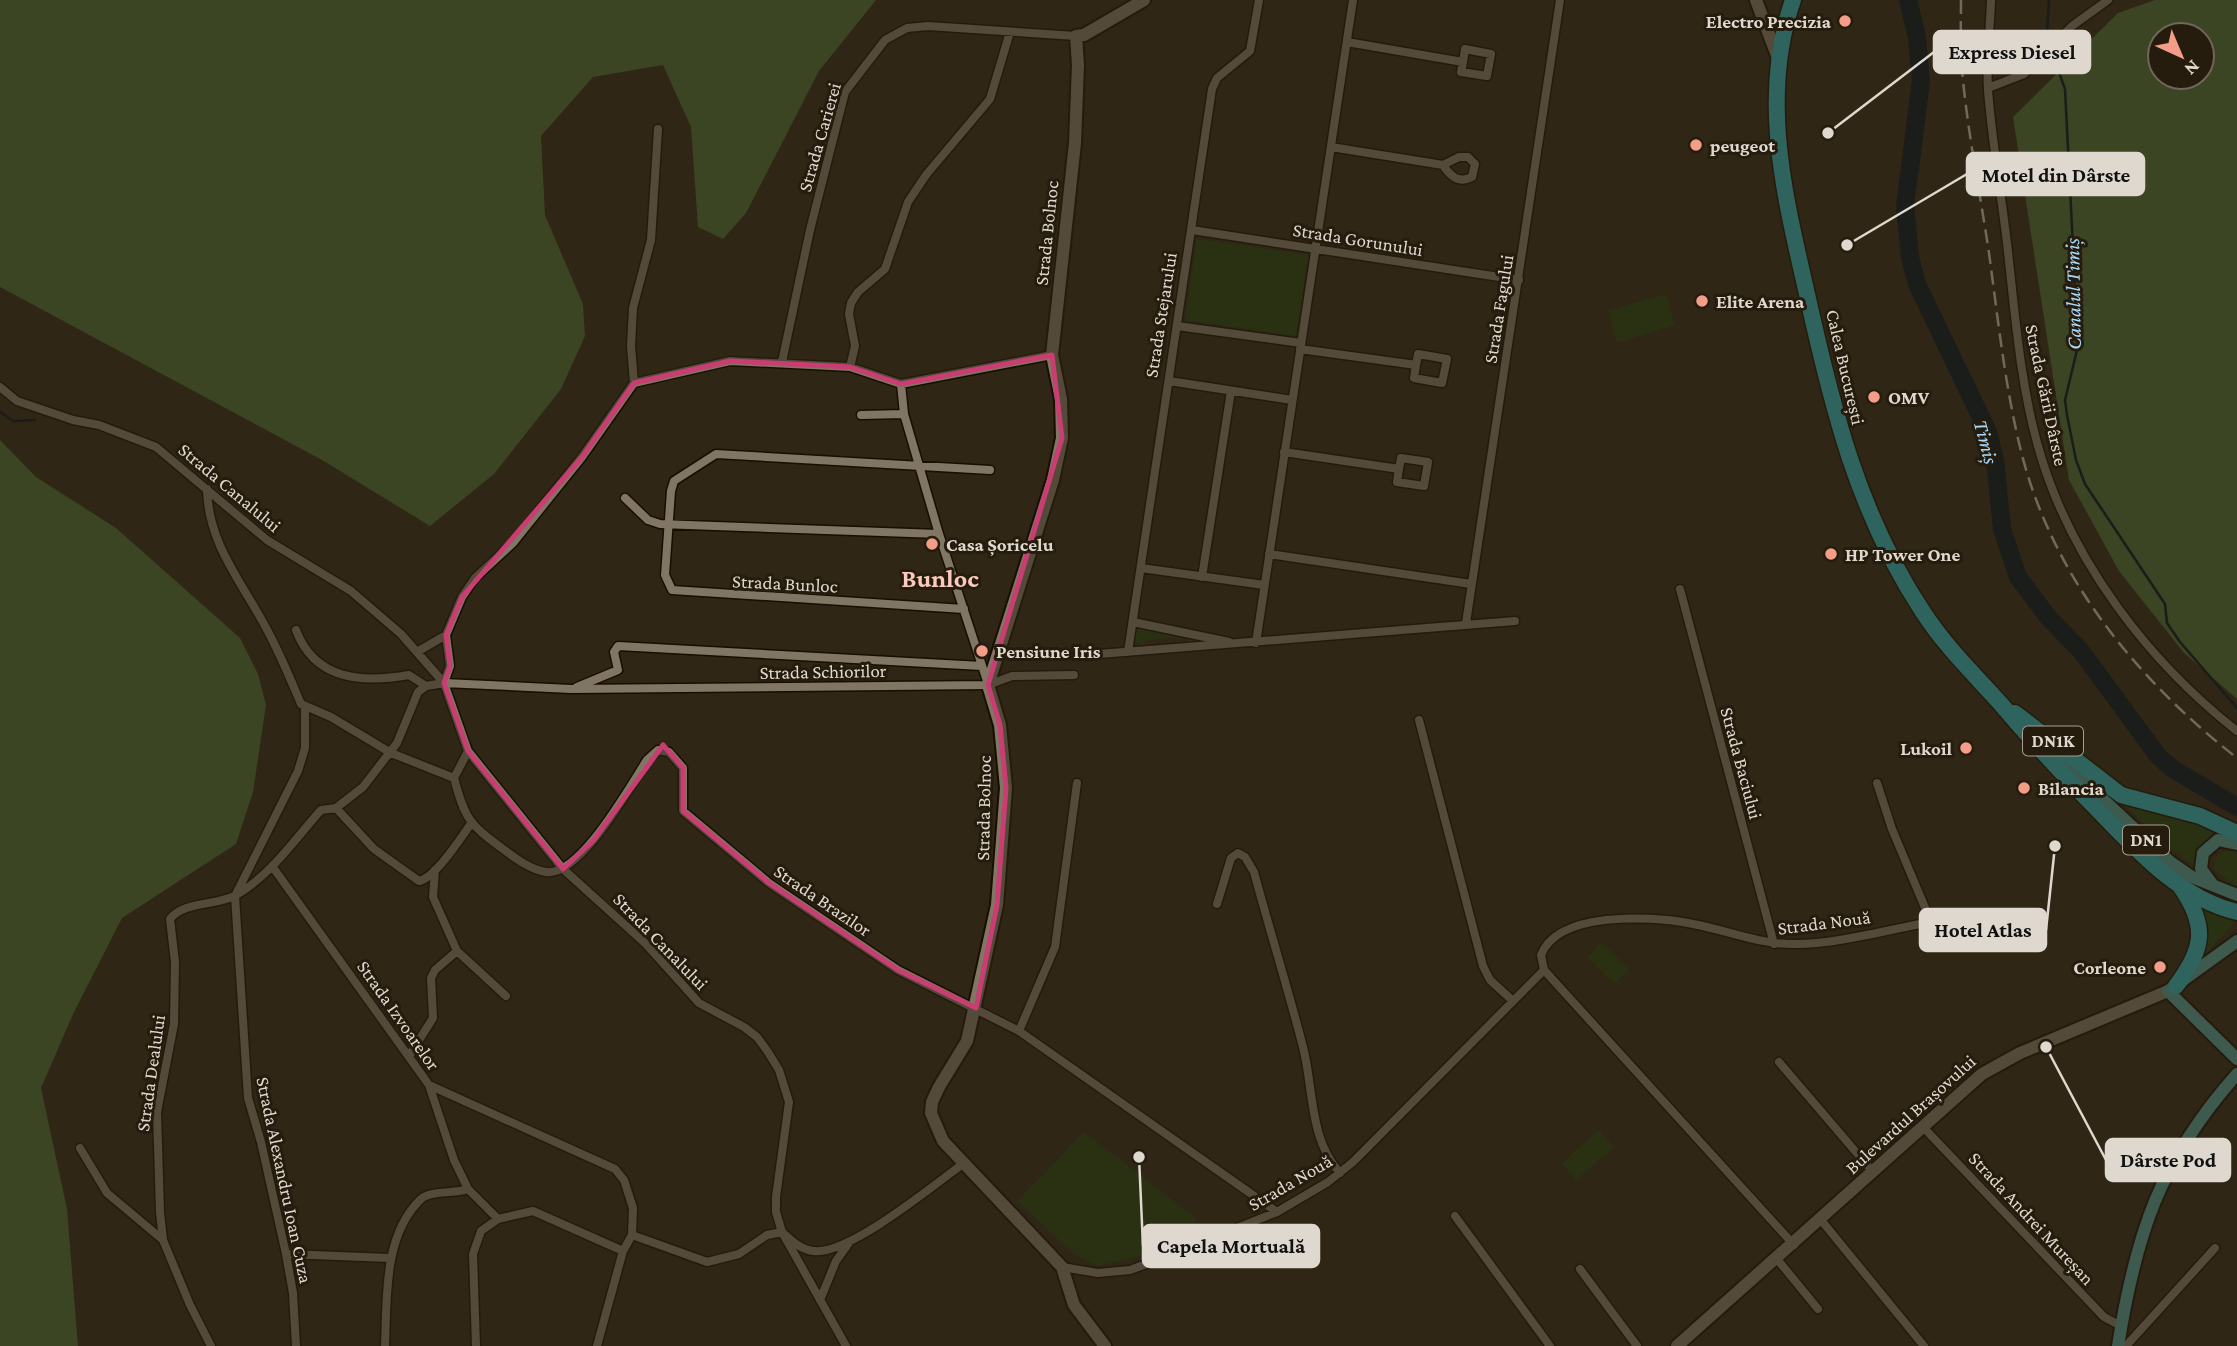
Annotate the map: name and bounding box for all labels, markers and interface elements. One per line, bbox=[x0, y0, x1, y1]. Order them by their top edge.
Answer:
place label: Electro Precizia bbox=[1706, 11, 1832, 32]
marker: Electro Precizia bbox=[1837, 13, 1853, 29]
north arrow bbox=[2146, 21, 2216, 91]
callout: Express Diesel bbox=[1934, 31, 2090, 73]
text: Express Diesel bbox=[1948, 40, 2076, 64]
text: N bbox=[2180, 56, 2204, 80]
street label: Strada Carierei bbox=[794, 80, 845, 194]
place label: peugeot bbox=[1710, 135, 1775, 156]
marker: peugeot bbox=[1688, 137, 1704, 153]
callout: Motel din Dârste bbox=[1967, 153, 2144, 195]
text: Motel din Dârste bbox=[1982, 163, 2131, 187]
street label: Strada Bolnoc bbox=[1031, 180, 1062, 286]
street label: Strada Gorunului bbox=[1291, 219, 1424, 260]
water label: Canalul Timiș bbox=[2060, 237, 2087, 350]
street label: Strada Stejarului bbox=[1140, 251, 1182, 379]
street label: Strada Fagului bbox=[1480, 253, 1517, 365]
place label: Elite Arena bbox=[1716, 291, 1805, 312]
marker: Elite Arena bbox=[1694, 293, 1710, 309]
street label: Calea București bbox=[1820, 308, 1869, 427]
street label: Strada Gării Dârste bbox=[2021, 323, 2072, 468]
place label: OMV bbox=[1888, 387, 1930, 408]
marker: OMV bbox=[1866, 389, 1882, 405]
water label: Timiș bbox=[1968, 417, 2003, 467]
street label: Strada Canalului bbox=[174, 439, 285, 536]
place label: Casa Șoricelu bbox=[946, 534, 1054, 556]
marker: Casa Șoricelu bbox=[924, 536, 940, 552]
place label: HP Tower One bbox=[1845, 544, 1961, 565]
marker: HP Tower One bbox=[1823, 546, 1839, 562]
district label: Bunloc bbox=[901, 564, 979, 593]
street label: Strada Bunloc bbox=[732, 570, 838, 597]
place label: Pensiune Iris bbox=[996, 641, 1101, 662]
marker: Pensiune Iris bbox=[974, 643, 990, 659]
street label: Strada Schiorilor bbox=[759, 660, 887, 683]
street label: Strada Baciului bbox=[1717, 705, 1767, 821]
road number: DN1K bbox=[2023, 726, 2083, 756]
place label: Lukoil bbox=[1900, 738, 1952, 759]
marker: Lukoil bbox=[1958, 740, 1974, 756]
street label: Strada Bolnoc bbox=[972, 755, 995, 861]
place label: Bilancia bbox=[2038, 778, 2104, 799]
marker: Bilancia bbox=[2016, 780, 2032, 796]
road number: DN1 bbox=[2123, 826, 2169, 854]
street label: Strada Brazilor bbox=[770, 860, 875, 941]
street label: Strada Canalului bbox=[609, 888, 712, 994]
street label: Strada Nouă bbox=[1776, 906, 1872, 939]
callout: Hotel Atlas bbox=[1920, 909, 2046, 951]
text: Hotel Atlas bbox=[1934, 918, 2032, 942]
street label: Strada Izvoarelor bbox=[353, 956, 444, 1074]
place label: Corleone bbox=[2073, 957, 2146, 978]
marker: Corleone bbox=[2152, 959, 2168, 975]
street label: Strada Dealului bbox=[132, 1013, 169, 1133]
street label: Bulevardul Brașovului bbox=[1841, 1051, 1981, 1180]
street label: Strada Alexandru Ioan Cuza bbox=[252, 1075, 317, 1285]
callout: Dârste Pod bbox=[2106, 1139, 2230, 1181]
street label: Strada Andrei Mureșan bbox=[1963, 1148, 2099, 1290]
text: Dârste Pod bbox=[2120, 1148, 2217, 1172]
street label: Strada Nouă bbox=[1245, 1150, 1336, 1215]
callout: Capela Mortuală bbox=[1143, 1225, 1319, 1267]
text: Capela Mortuală bbox=[1157, 1234, 1306, 1258]

